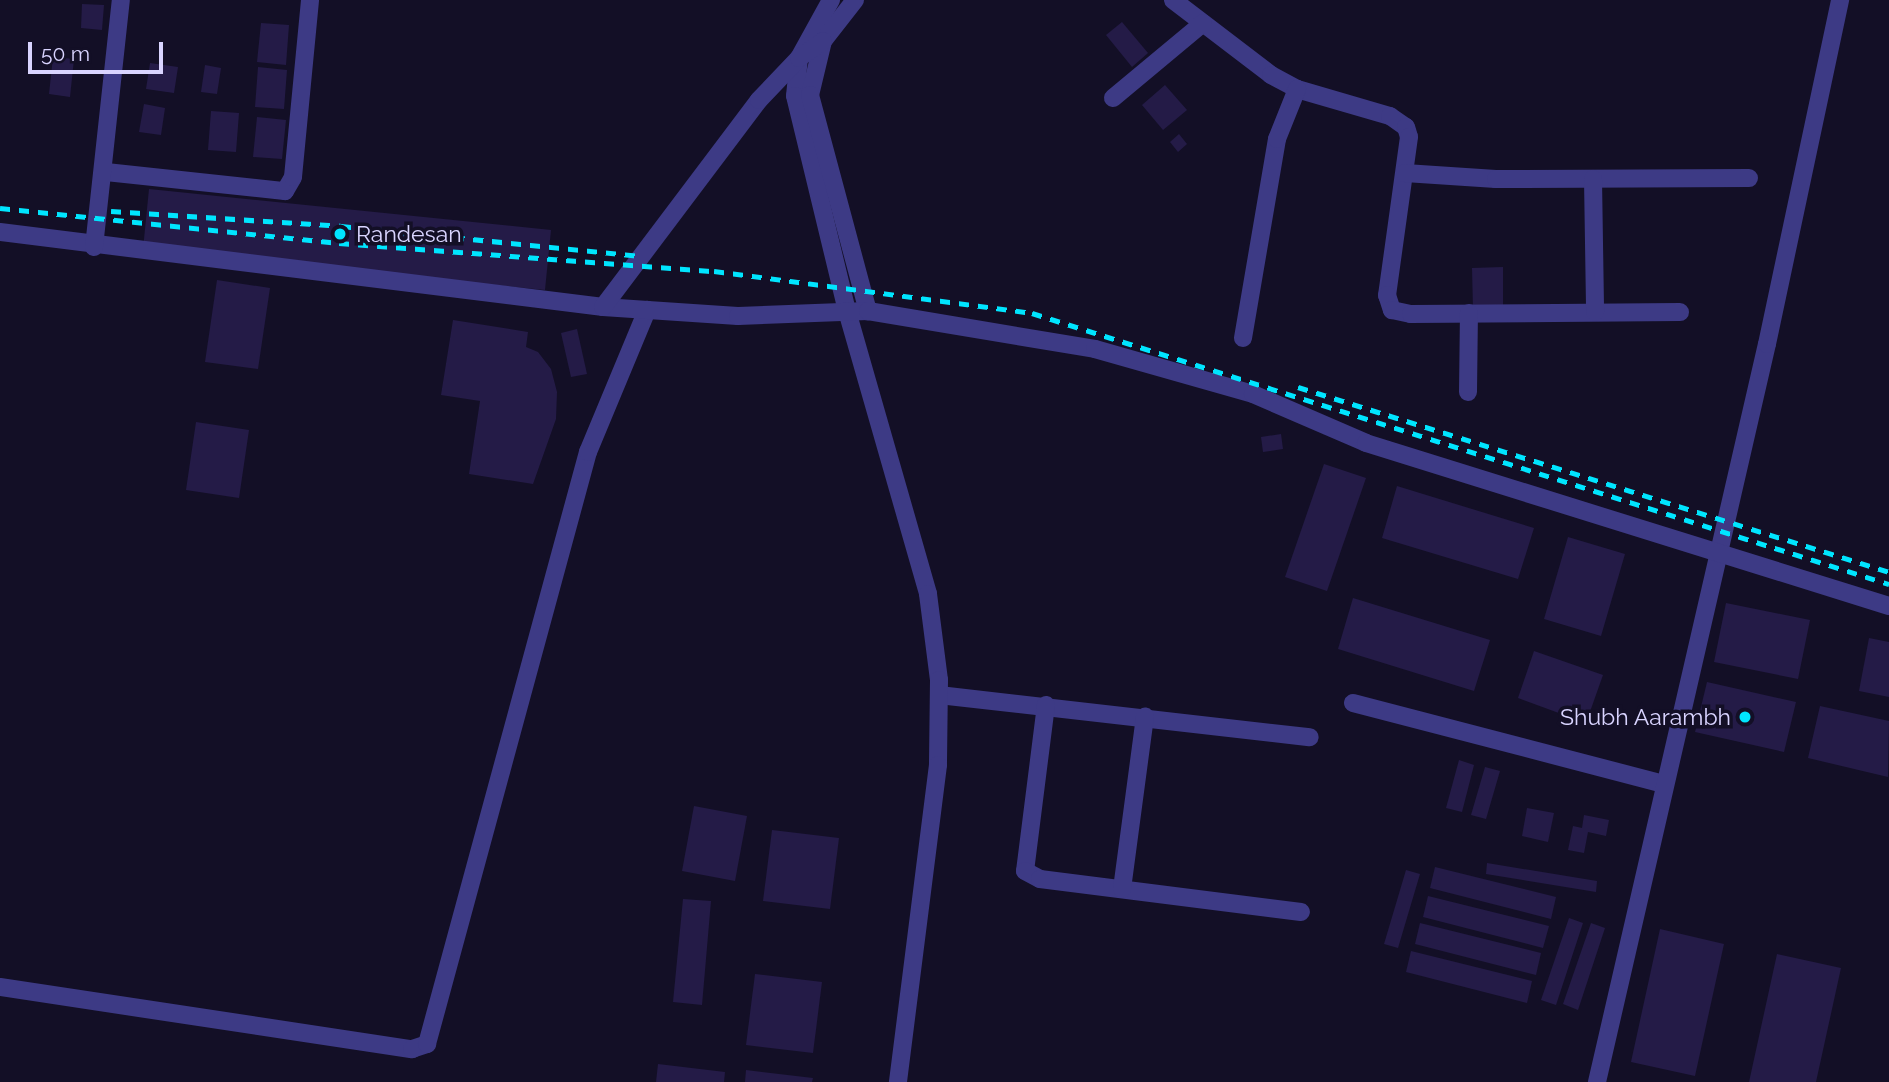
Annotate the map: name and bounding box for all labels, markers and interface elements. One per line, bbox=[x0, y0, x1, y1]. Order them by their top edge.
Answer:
scale bar bbox=[32, 28, 166, 72]
text: 50 m bbox=[41, 41, 90, 66]
place label: Randesan bbox=[356, 220, 462, 248]
marker: Randesan bbox=[330, 224, 350, 244]
place label: Shubh Aarambh bbox=[1559, 703, 1731, 731]
marker: Shubh Aarambh bbox=[1737, 709, 1753, 725]

